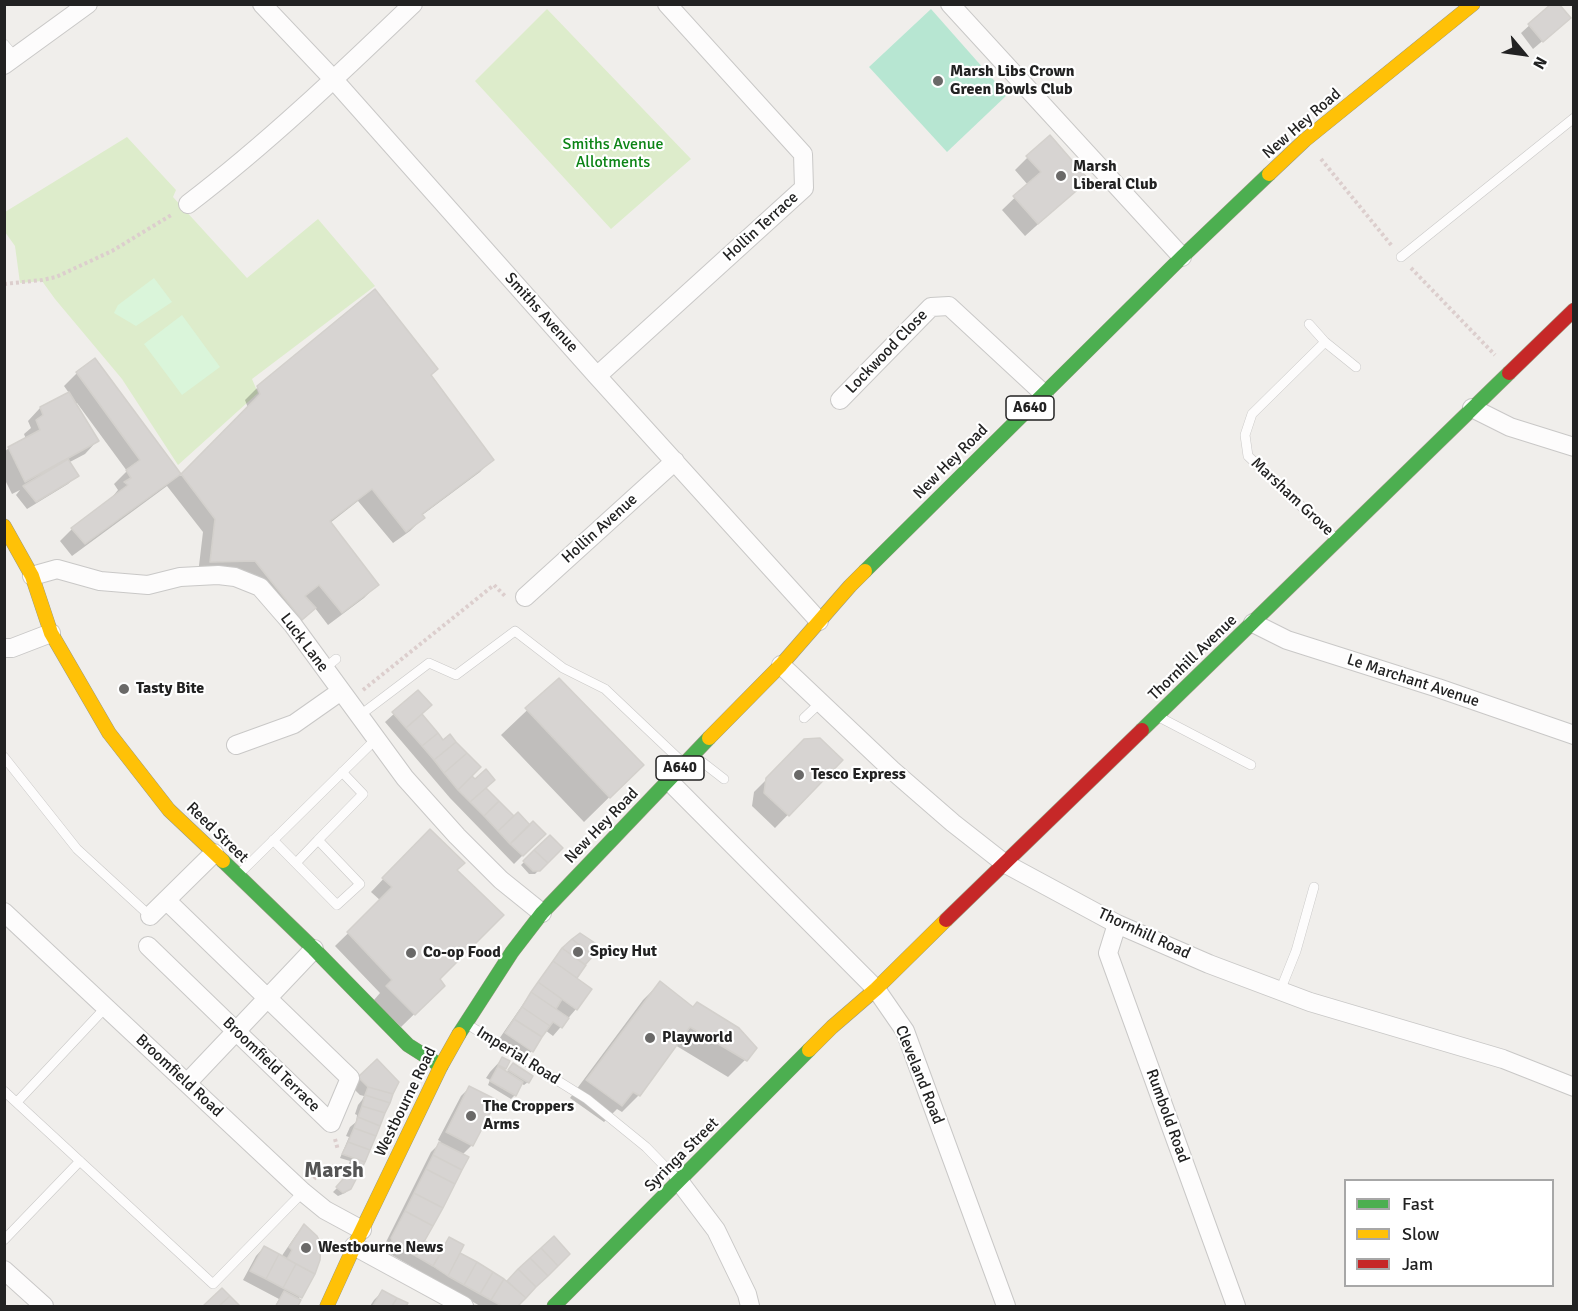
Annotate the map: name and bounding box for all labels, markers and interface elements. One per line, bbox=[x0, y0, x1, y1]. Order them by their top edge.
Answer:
north arrow bbox=[1494, 24, 1554, 84]
text: N bbox=[1528, 53, 1551, 72]
place label: Marsh Libs Crown Green Bowls Club bbox=[950, 62, 1074, 100]
marker: Marsh Libs Crown Green Bowls Club bbox=[931, 74, 945, 88]
street label: New Hey Road bbox=[1259, 85, 1345, 163]
park label: Smiths Avenue Allotments bbox=[563, 135, 663, 173]
place label: Marsh Liberal Club bbox=[1073, 157, 1157, 195]
marker: Marsh Liberal Club bbox=[1054, 169, 1068, 183]
street label: Hollin Terrace bbox=[719, 188, 803, 266]
street label: Smiths Avenue bbox=[500, 269, 582, 357]
street label: Lockwood Close bbox=[842, 306, 932, 398]
road number: A640 bbox=[1006, 396, 1054, 420]
street label: New Hey Road bbox=[910, 421, 992, 503]
street label: Marsham Grove bbox=[1247, 454, 1337, 540]
street label: Hollin Avenue bbox=[558, 490, 642, 568]
street label: Luck Lane bbox=[276, 610, 332, 676]
street label: Thornhill Avenue bbox=[1145, 611, 1241, 705]
street label: Le Marchant Avenue bbox=[1344, 650, 1482, 712]
place label: Tasty Bite bbox=[136, 679, 204, 699]
marker: Tasty Bite bbox=[117, 682, 131, 696]
road number: A640 bbox=[656, 756, 704, 780]
place label: Tesco Express bbox=[811, 765, 906, 785]
marker: Tesco Express bbox=[792, 768, 806, 782]
street label: New Hey Road bbox=[561, 784, 643, 868]
street label: Reed Street bbox=[182, 799, 252, 867]
street label: Thornhill Road bbox=[1095, 904, 1193, 964]
place label: Spicy Hut bbox=[590, 942, 657, 962]
place label: Co-op Food bbox=[423, 943, 501, 963]
marker: Spicy Hut bbox=[571, 945, 585, 959]
marker: Co-op Food bbox=[404, 946, 418, 960]
street label: Broomfield Terrace bbox=[218, 1014, 324, 1116]
street label: Imperial Road bbox=[473, 1023, 563, 1089]
street label: Cleveland Road bbox=[890, 1023, 948, 1127]
place label: Playworld bbox=[662, 1028, 733, 1048]
street label: Broomfield Road bbox=[131, 1031, 227, 1121]
marker: Playworld bbox=[643, 1031, 657, 1045]
street label: Westbourne Road bbox=[371, 1044, 441, 1160]
street label: Rumbold Road bbox=[1141, 1066, 1193, 1166]
place label: The Croppers Arms bbox=[483, 1097, 574, 1135]
marker: The Croppers Arms bbox=[464, 1109, 478, 1123]
street label: Syringa Street bbox=[641, 1114, 723, 1196]
district label: Marsh bbox=[304, 1158, 364, 1184]
legend bbox=[1344, 1179, 1554, 1287]
text: Fast bbox=[1402, 1193, 1434, 1215]
text: Slow bbox=[1402, 1223, 1439, 1245]
place label: Westbourne News bbox=[318, 1238, 443, 1258]
marker: Westbourne News bbox=[299, 1241, 313, 1255]
text: Jam bbox=[1402, 1253, 1433, 1275]

